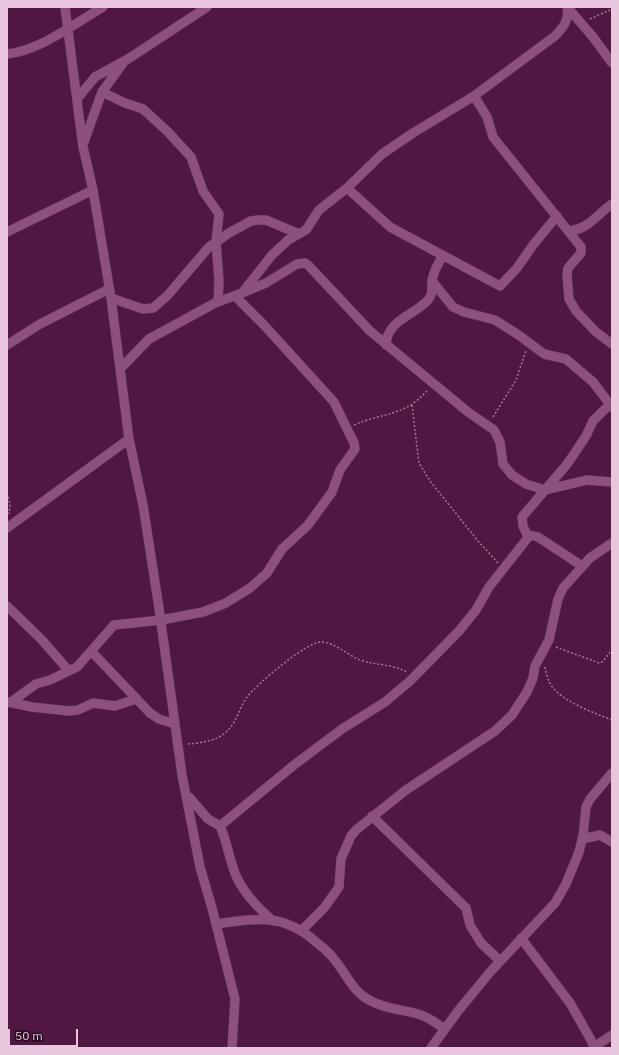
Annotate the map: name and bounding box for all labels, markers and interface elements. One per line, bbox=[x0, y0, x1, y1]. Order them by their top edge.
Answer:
scale bar bbox=[10, 1021, 80, 1047]
text: 50 m bbox=[15, 1028, 43, 1043]

